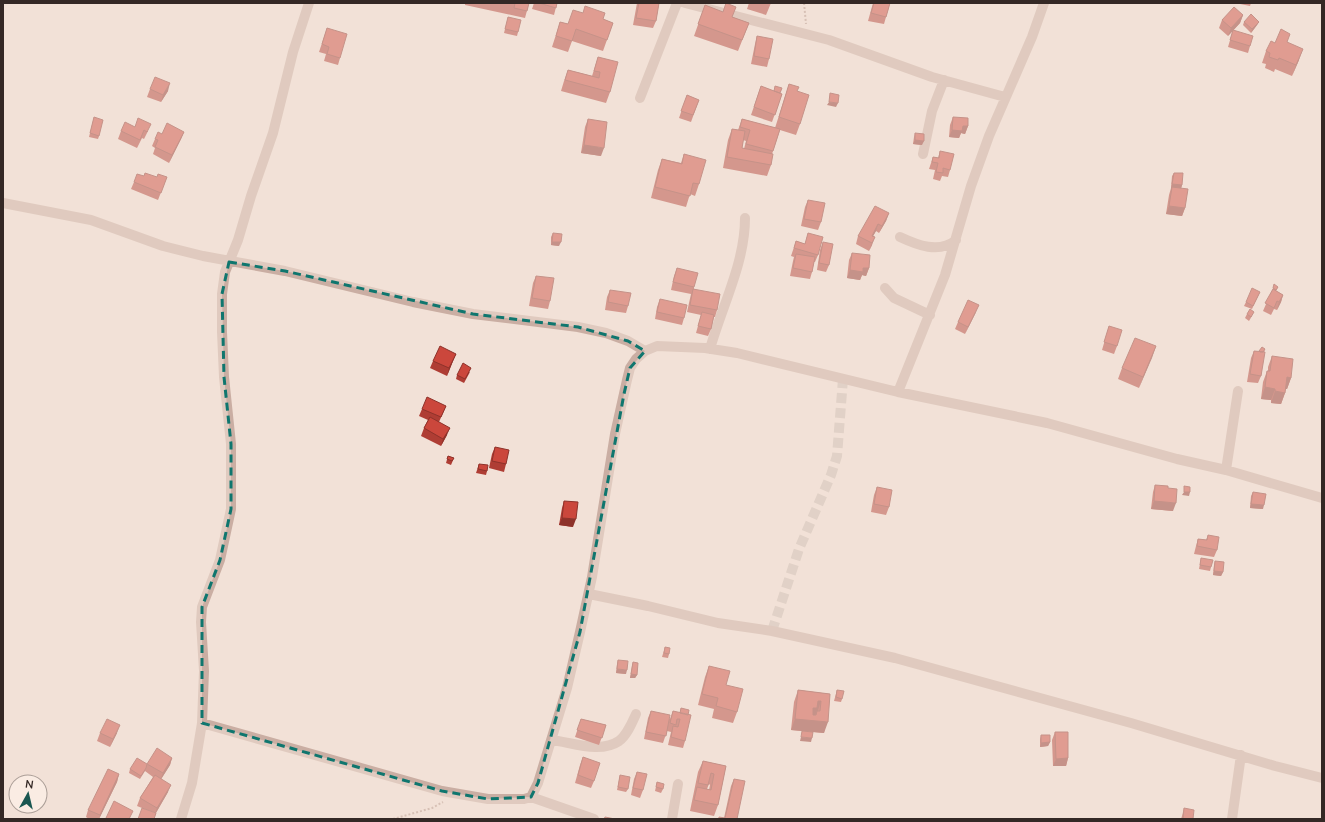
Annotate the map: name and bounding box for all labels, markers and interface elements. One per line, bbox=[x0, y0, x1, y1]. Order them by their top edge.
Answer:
north arrow bbox=[8, 774, 48, 814]
text: N bbox=[24, 777, 34, 792]

